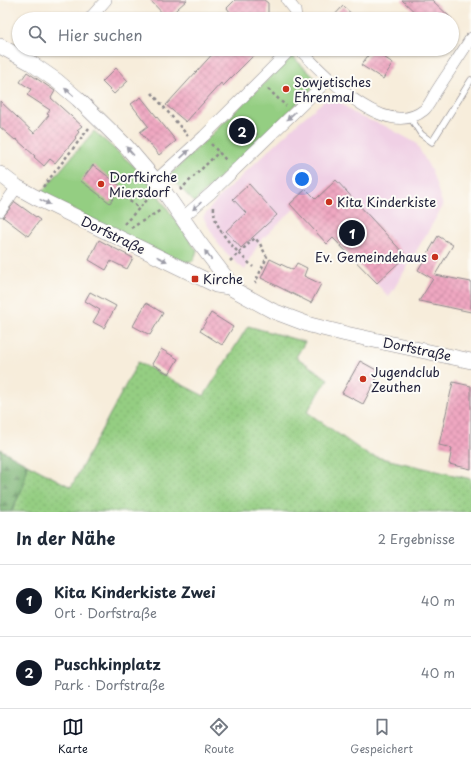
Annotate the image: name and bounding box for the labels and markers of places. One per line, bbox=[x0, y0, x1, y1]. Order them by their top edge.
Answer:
place label: Sowjetisches Ehrenmal bbox=[294, 72, 371, 106]
marker: Sowjetisches Ehrenmal bbox=[281, 84, 291, 94]
pin: 2 bbox=[229, 116, 255, 146]
place label: Dorfkirche Miersdorf bbox=[109, 167, 177, 201]
marker: Dorfkirche Miersdorf bbox=[96, 179, 106, 189]
place label: Kita Kinderkiste bbox=[337, 192, 436, 211]
marker: Kita Kinderkiste bbox=[324, 197, 334, 207]
pin: 1 bbox=[339, 218, 365, 248]
place label: Ev. Gemeindehaus bbox=[315, 247, 427, 266]
marker: Ev. Gemeindehaus bbox=[430, 252, 440, 262]
place label: Kirche bbox=[203, 269, 243, 288]
marker: Kirche bbox=[190, 274, 200, 284]
place label: Jugendclub Zeuthen bbox=[371, 362, 440, 396]
marker: Jugendclub Zeuthen bbox=[358, 374, 368, 384]

